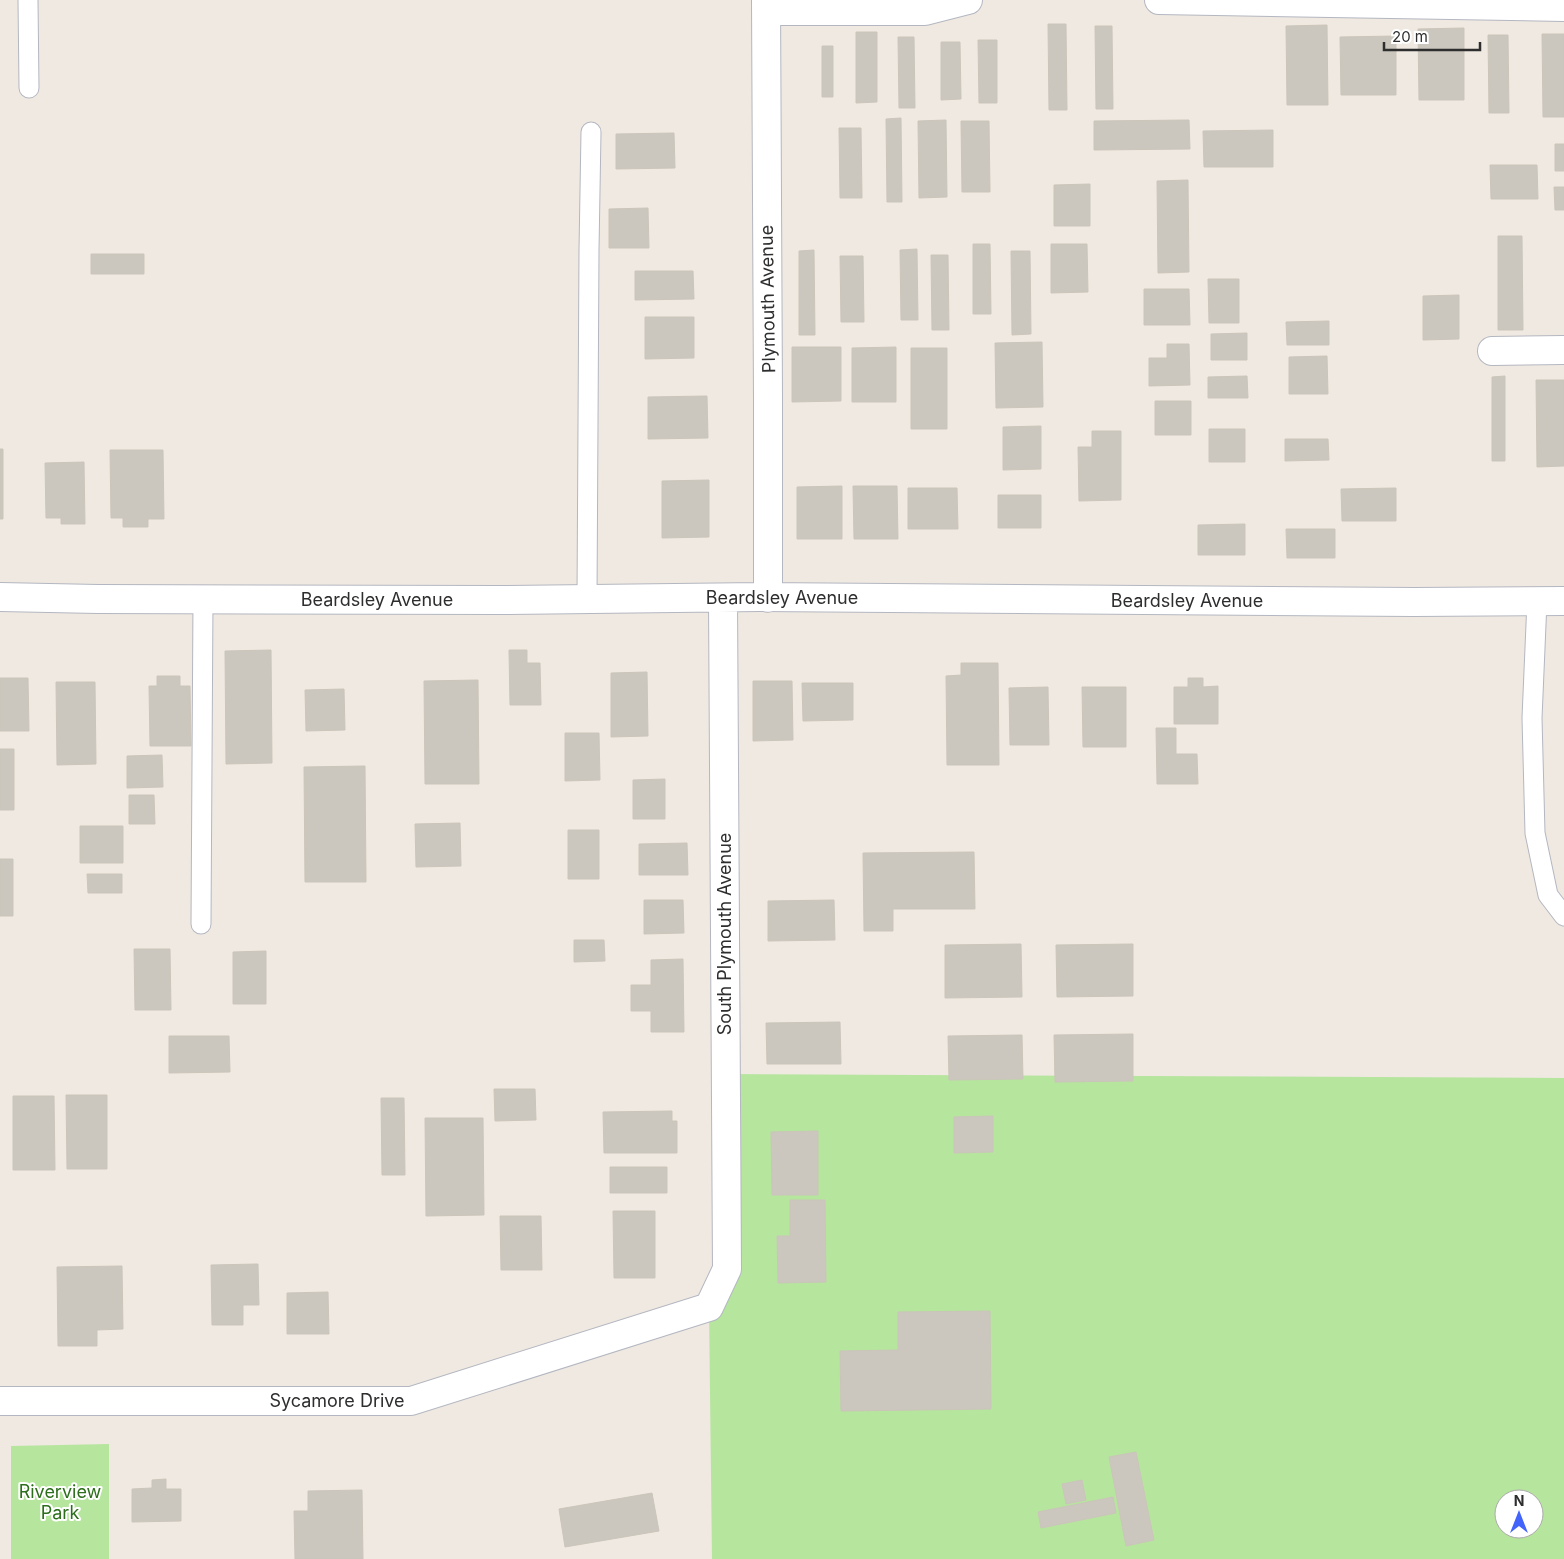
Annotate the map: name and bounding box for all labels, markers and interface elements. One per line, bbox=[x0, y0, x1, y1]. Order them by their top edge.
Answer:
scale bar bbox=[1384, 20, 1480, 52]
text: 20 m bbox=[1392, 27, 1428, 46]
street label: Plymouth Avenue bbox=[756, 225, 779, 373]
street label: Beardsley Avenue bbox=[706, 587, 858, 608]
street label: Beardsley Avenue bbox=[301, 589, 453, 610]
street label: Beardsley Avenue bbox=[1111, 590, 1263, 611]
street label: South Plymouth Avenue bbox=[714, 833, 735, 1035]
street label: Sycamore Drive bbox=[269, 1390, 405, 1411]
park label: Riverview Park bbox=[19, 1481, 102, 1523]
north arrow bbox=[1494, 1489, 1544, 1539]
text: N bbox=[1514, 1492, 1524, 1509]

